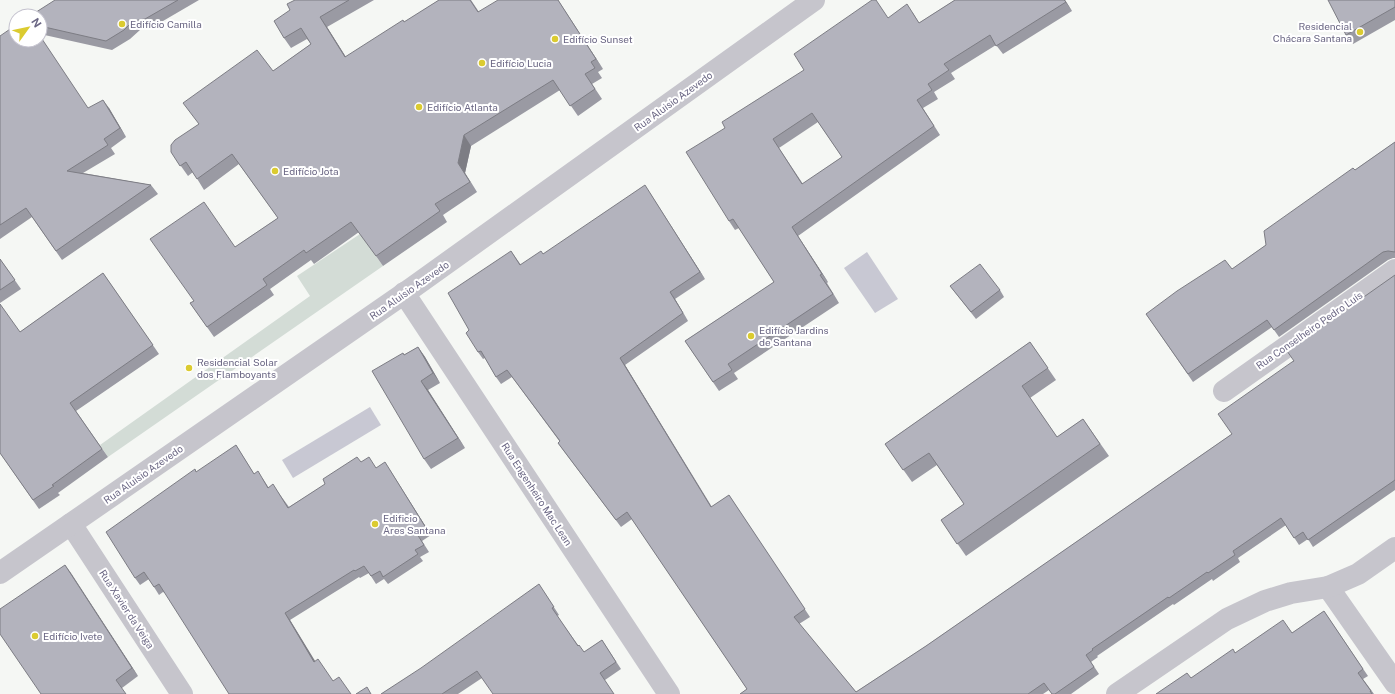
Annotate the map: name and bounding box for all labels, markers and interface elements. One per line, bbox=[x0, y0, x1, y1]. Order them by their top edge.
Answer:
north arrow bbox=[8, 8, 48, 48]
text: N bbox=[29, 16, 44, 29]
place label: Edifício Camilla bbox=[130, 18, 202, 30]
marker: Edifício Camilla bbox=[117, 19, 127, 29]
place label: Residencial Chácara Santana bbox=[1273, 20, 1352, 44]
marker: Residencial Chácara Santana bbox=[1355, 27, 1365, 37]
place label: Edifício Sunset bbox=[563, 33, 633, 45]
marker: Edifício Sunset bbox=[550, 34, 560, 44]
place label: Edifício Lucia bbox=[490, 57, 552, 69]
marker: Edifício Lucia bbox=[477, 58, 487, 68]
street label: Rua Aluisio Azevedo bbox=[631, 68, 715, 133]
place label: Edifício Atlanta bbox=[427, 101, 498, 113]
marker: Edifício Atlanta bbox=[414, 102, 424, 112]
place label: Edifício Jota bbox=[283, 165, 339, 177]
marker: Edifício Jota bbox=[270, 166, 280, 176]
street label: Rua Aluisio Azevedo bbox=[367, 258, 451, 322]
street label: Rua Conselheiro Pedro Luís bbox=[1253, 289, 1365, 371]
place label: Edifício Jardins de Santana bbox=[759, 324, 829, 348]
marker: Edifício Jardins de Santana bbox=[746, 331, 756, 341]
place label: Residencial Solar dos Flamboyants bbox=[197, 356, 278, 380]
marker: Residencial Solar dos Flamboyants bbox=[184, 363, 194, 373]
street label: Rua Engenheiro Mac Lean bbox=[499, 440, 575, 548]
street label: Rua Aluisio Azevedo bbox=[101, 442, 185, 506]
place label: Edificio Ares Santana bbox=[383, 512, 445, 536]
marker: Edificio Ares Santana bbox=[370, 519, 380, 529]
street label: Rua Xavier da Veiga bbox=[97, 567, 157, 651]
place label: Edifício Ivete bbox=[43, 630, 103, 642]
marker: Edifício Ivete bbox=[30, 631, 40, 641]

